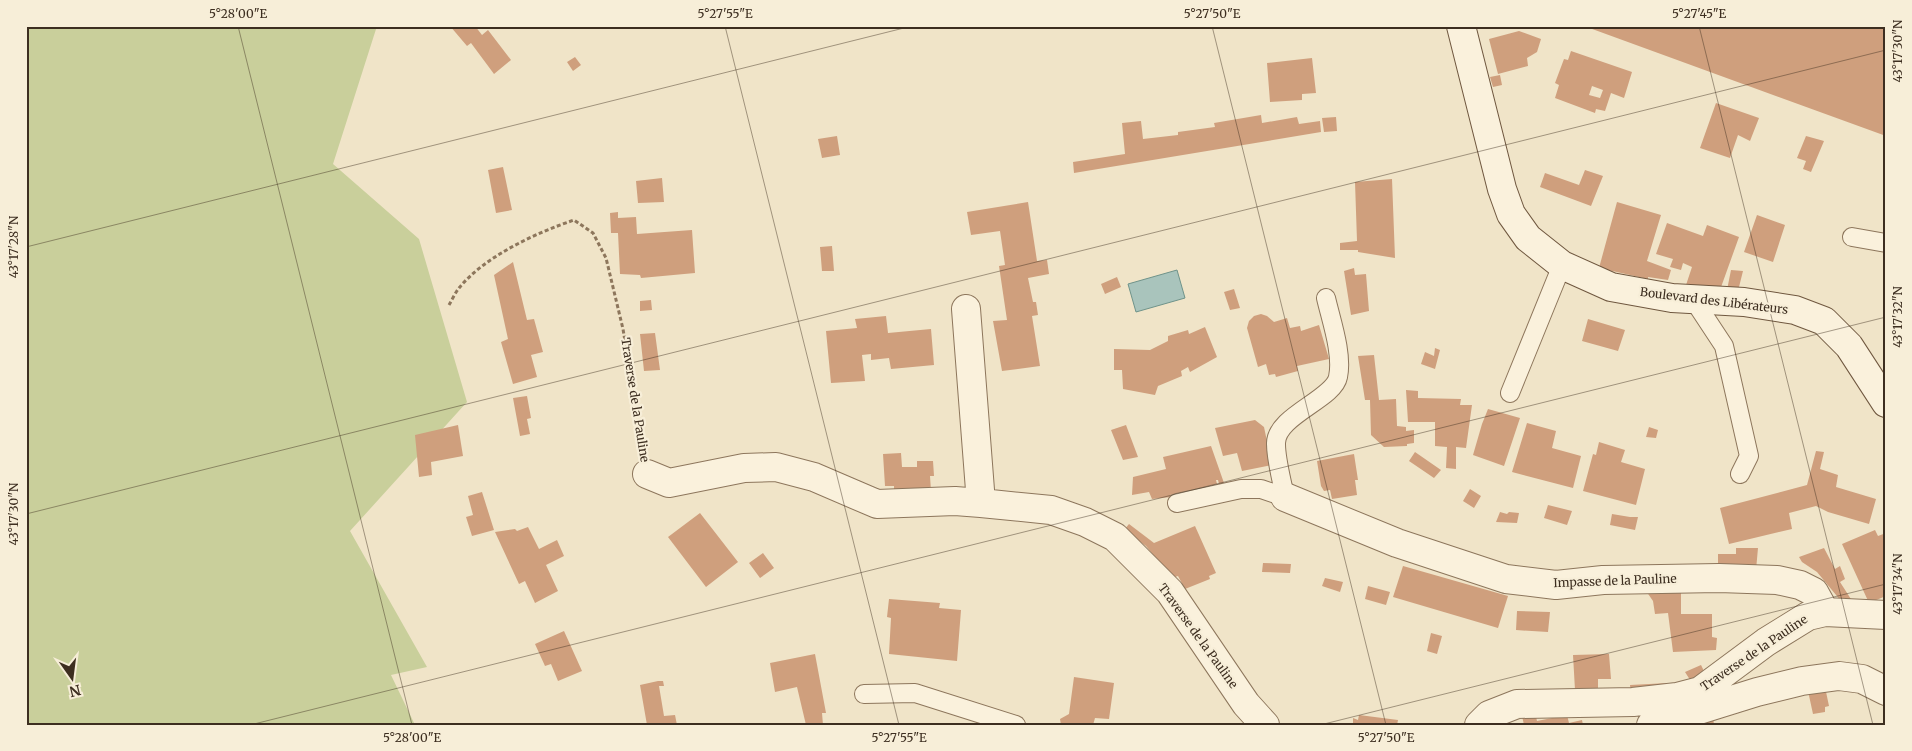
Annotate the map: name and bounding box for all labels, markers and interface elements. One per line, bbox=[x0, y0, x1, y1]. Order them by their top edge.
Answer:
text: 5°28'00"E bbox=[209, 6, 267, 21]
text: 5°27'55"E bbox=[697, 6, 753, 21]
text: 5°27'50"E bbox=[1184, 6, 1241, 21]
text: 5°27'45"E bbox=[1672, 6, 1726, 21]
text: 43°17'30"N bbox=[1890, 19, 1905, 82]
text: 43°17'28"N bbox=[6, 215, 21, 278]
street label: Boulevard des Libérateurs bbox=[1639, 284, 1789, 317]
text: 43°17'32"N bbox=[1890, 285, 1905, 348]
street label: Traverse de la Pauline bbox=[618, 337, 653, 463]
text: 43°17'30"N bbox=[6, 482, 21, 545]
text: 43°17'34"N bbox=[1890, 553, 1905, 615]
street label: Impasse de la Pauline bbox=[1553, 571, 1677, 590]
street label: Traverse de la Pauline bbox=[1155, 580, 1241, 691]
street label: Traverse de la Pauline bbox=[1697, 611, 1810, 694]
north arrow bbox=[48, 654, 98, 704]
text: N bbox=[68, 681, 83, 701]
text: 5°28'00"E bbox=[383, 730, 441, 745]
text: 5°27'55"E bbox=[871, 730, 927, 745]
text: 5°27'50"E bbox=[1358, 730, 1415, 745]

